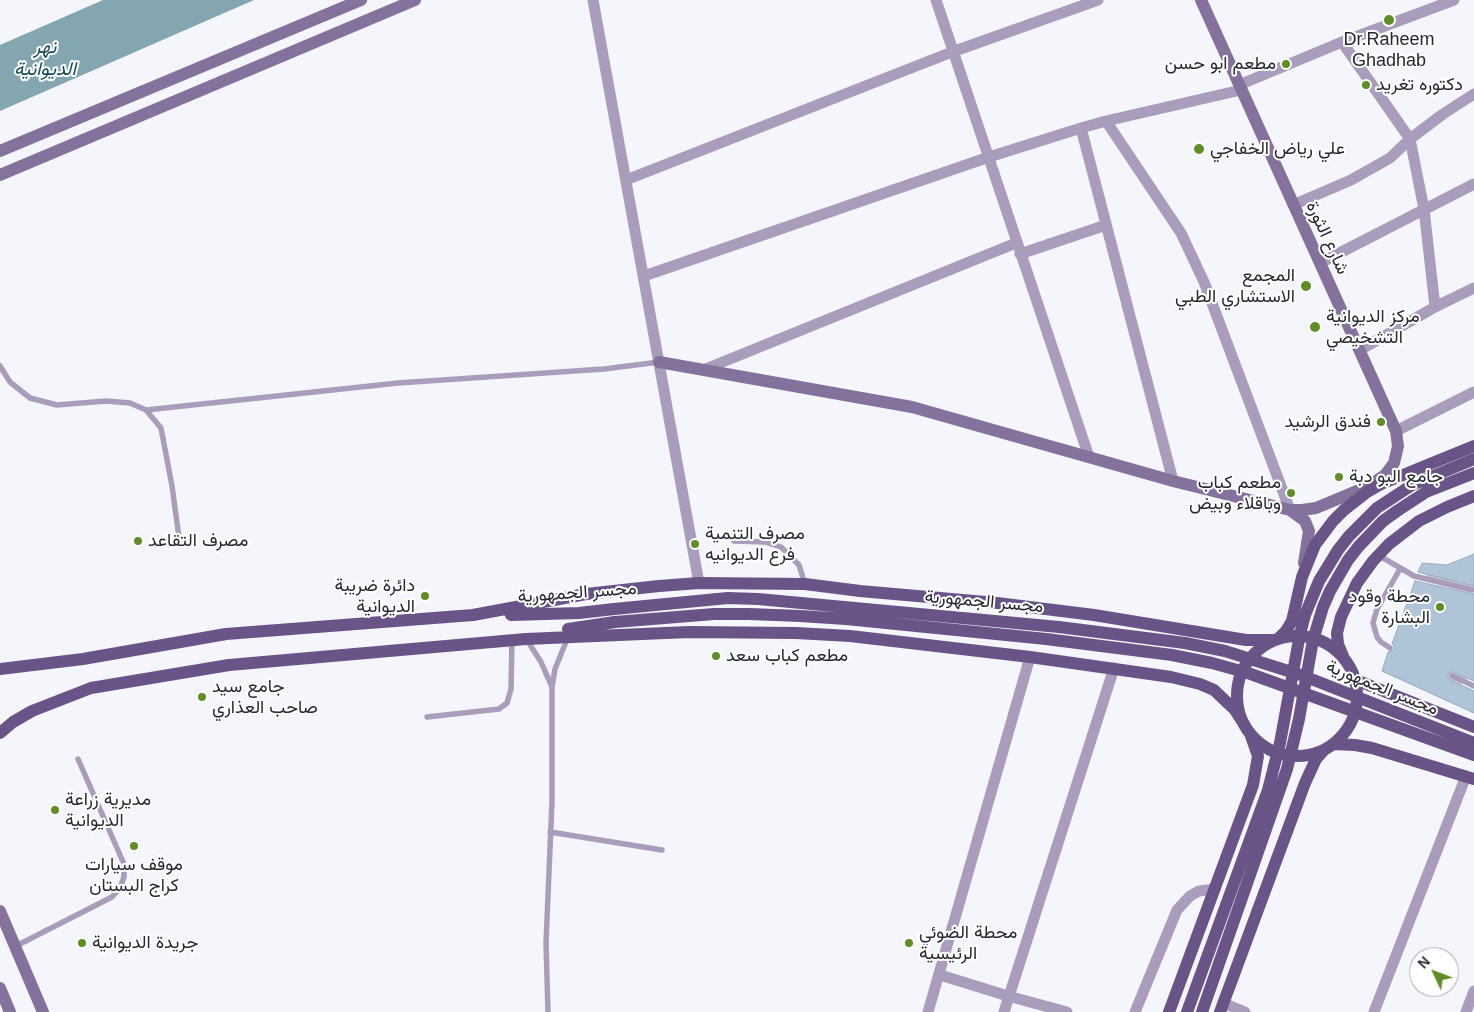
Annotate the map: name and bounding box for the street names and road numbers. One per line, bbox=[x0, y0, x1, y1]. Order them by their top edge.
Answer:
street label: شارع الثورة bbox=[1301, 198, 1353, 278]
street label: مجسر الجمهورية bbox=[517, 578, 637, 608]
street label: مجسر الجمهورية bbox=[924, 586, 1044, 618]
street label: مجسر الجمهورية bbox=[1323, 656, 1441, 720]

